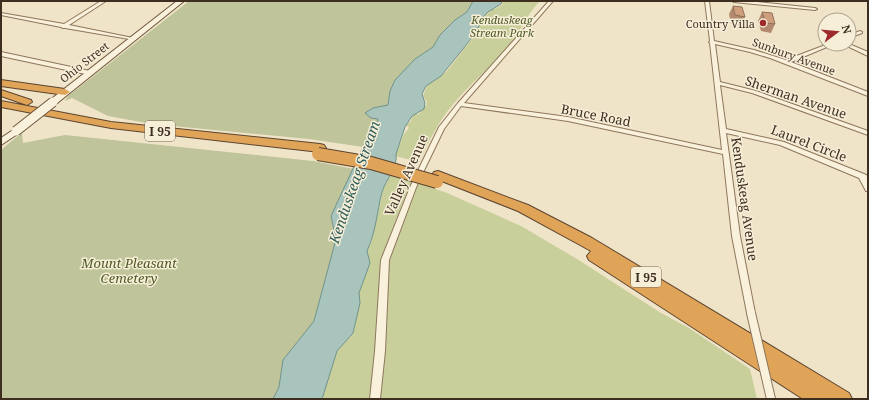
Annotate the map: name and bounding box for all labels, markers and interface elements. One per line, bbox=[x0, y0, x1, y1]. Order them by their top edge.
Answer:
park label: Kenduskeag Stream Park bbox=[470, 12, 535, 40]
north arrow bbox=[817, 12, 857, 52]
place label: Country Villa bbox=[686, 16, 755, 31]
marker: Country Villa bbox=[758, 18, 768, 28]
text: N bbox=[839, 23, 856, 36]
street label: Sunbury Avenue bbox=[750, 34, 838, 78]
street label: Ohio Street bbox=[56, 38, 112, 86]
street label: Sherman Avenue bbox=[743, 71, 849, 123]
street label: Bruce Road bbox=[559, 99, 633, 131]
water label: Kenduskeag Stream bbox=[324, 118, 384, 247]
street label: Laurel Circle bbox=[769, 120, 850, 166]
road number: I 95 bbox=[145, 121, 175, 141]
street label: Valley Avenue bbox=[380, 131, 432, 219]
street label: Kenduskeag Avenue bbox=[727, 136, 763, 262]
park label: Mount Pleasant Cemetery bbox=[80, 254, 177, 287]
road number: I 95 bbox=[631, 267, 661, 287]

